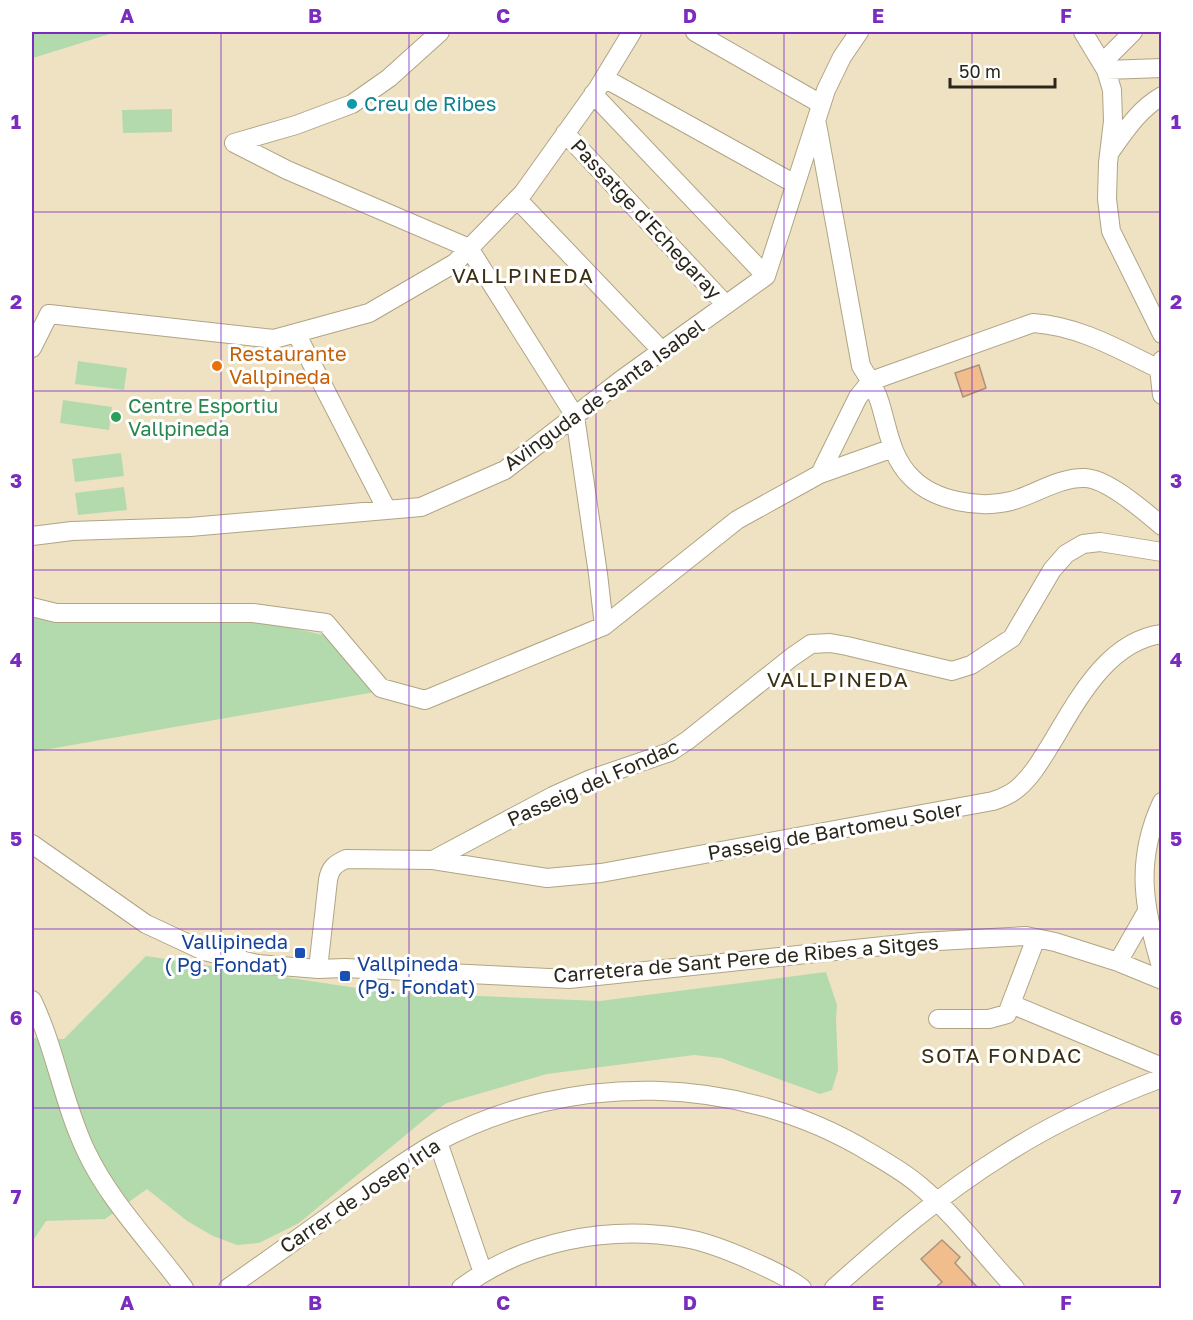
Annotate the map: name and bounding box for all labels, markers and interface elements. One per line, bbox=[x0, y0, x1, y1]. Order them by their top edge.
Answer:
text: A bbox=[120, 3, 134, 27]
text: B bbox=[308, 3, 322, 27]
text: C bbox=[496, 3, 510, 27]
text: D bbox=[683, 3, 697, 27]
text: E bbox=[872, 3, 884, 27]
text: F bbox=[1060, 3, 1072, 27]
scale bar bbox=[950, 51, 1055, 89]
text: 50 m bbox=[959, 60, 1001, 82]
place label: Creu de Ribes bbox=[364, 91, 496, 115]
marker: Creu de Ribes bbox=[345, 97, 359, 111]
text: 1 bbox=[11, 109, 21, 133]
text: 1 bbox=[1171, 109, 1181, 133]
street label: Passatge d'Echegaray bbox=[566, 133, 727, 303]
district label: VALLPINEDA bbox=[452, 262, 594, 288]
text: 2 bbox=[10, 289, 22, 313]
text: 2 bbox=[1170, 289, 1182, 313]
street label: Avinguda de Santa Isabel bbox=[498, 313, 708, 475]
place label: Restaurante Vallpineda bbox=[229, 341, 347, 388]
marker: Restaurante Vallpineda bbox=[210, 359, 224, 373]
place label: Centre Esportiu Vallpineda bbox=[128, 393, 278, 440]
marker: Centre Esportiu Vallpineda bbox=[109, 410, 123, 424]
text: 3 bbox=[10, 468, 22, 492]
text: 3 bbox=[1170, 468, 1182, 492]
text: 4 bbox=[10, 647, 22, 671]
text: 4 bbox=[1170, 647, 1182, 671]
district label: VALLPINEDA bbox=[767, 666, 909, 692]
street label: Passeig del Fondac bbox=[503, 733, 682, 831]
street label: Passeig de Bartomeu Soler bbox=[706, 796, 964, 864]
text: 5 bbox=[10, 826, 22, 850]
text: 5 bbox=[1170, 826, 1182, 850]
place label: Vallipineda ( Pg. Fondat) bbox=[164, 929, 288, 976]
street label: Carretera de Sant Pere de Ribes a Sitges bbox=[552, 929, 939, 987]
marker: Vallipineda ( Pg. Fondat) bbox=[293, 946, 307, 960]
place label: Vallpineda (Pg. Fondat) bbox=[357, 951, 476, 998]
marker: Vallpineda (Pg. Fondat) bbox=[338, 969, 352, 983]
text: 6 bbox=[10, 1005, 22, 1029]
text: 6 bbox=[1170, 1005, 1182, 1029]
district label: SOTA FONDAC bbox=[921, 1042, 1083, 1068]
street label: Carrer de Josep Irla bbox=[275, 1133, 444, 1258]
text: 7 bbox=[11, 1184, 22, 1208]
text: 7 bbox=[1171, 1184, 1182, 1208]
text: A bbox=[120, 1290, 134, 1314]
text: B bbox=[308, 1290, 322, 1314]
text: C bbox=[496, 1290, 510, 1314]
text: D bbox=[683, 1290, 697, 1314]
text: E bbox=[872, 1290, 884, 1314]
text: F bbox=[1060, 1290, 1072, 1314]

